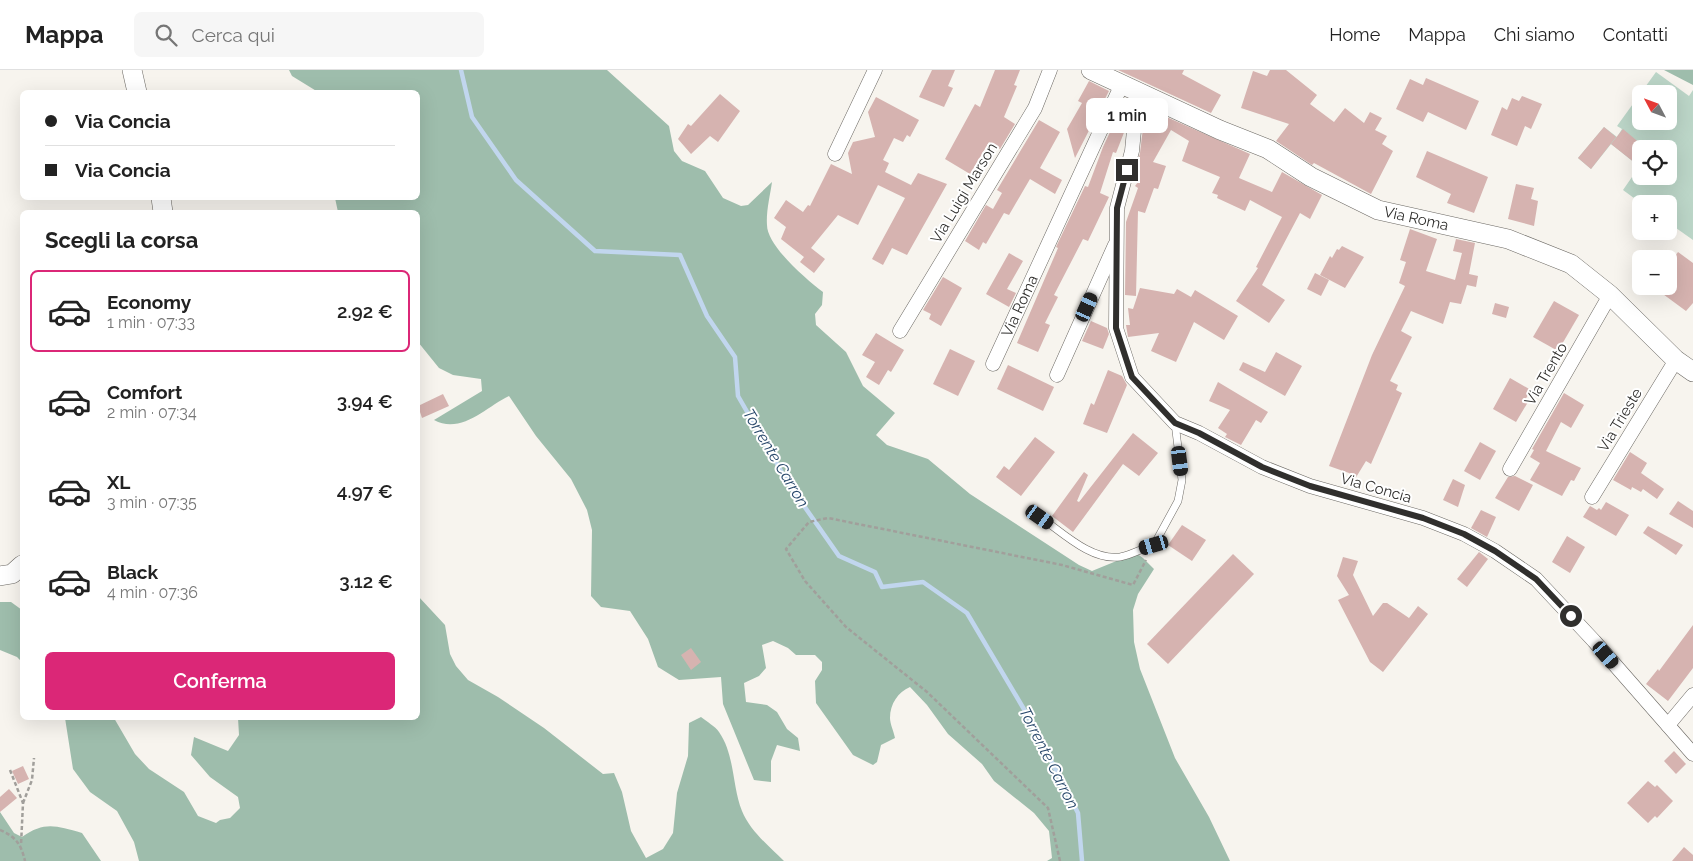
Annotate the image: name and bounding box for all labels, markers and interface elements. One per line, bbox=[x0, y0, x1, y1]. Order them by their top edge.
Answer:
search box bbox=[134, 12, 484, 57]
text: Mappa bbox=[25, 20, 104, 49]
icon: search bbox=[152, 21, 180, 49]
text: Cerca qui bbox=[192, 24, 275, 46]
text: Home bbox=[1329, 24, 1380, 45]
text: Mappa bbox=[1408, 24, 1466, 45]
text: Chi siamo bbox=[1494, 24, 1575, 45]
text: Contatti bbox=[1603, 24, 1668, 45]
north arrow bbox=[1632, 85, 1678, 130]
map controls bbox=[1632, 85, 1677, 295]
callout: 1 min bbox=[1086, 98, 1168, 132]
text: 1 min bbox=[1107, 106, 1147, 125]
text: Via Concia bbox=[75, 110, 171, 132]
street label: Via Luigi Marson bbox=[927, 139, 1001, 247]
button: locate bbox=[1632, 140, 1677, 185]
text: Via Concia bbox=[75, 159, 171, 181]
route end bbox=[1116, 159, 1138, 181]
button: + bbox=[1632, 195, 1677, 240]
street label: Via Roma bbox=[1382, 203, 1450, 234]
text: Scegli la corsa bbox=[45, 227, 198, 253]
button: − bbox=[1632, 250, 1677, 295]
street label: Via Roma bbox=[998, 272, 1042, 340]
icon: car bbox=[47, 289, 92, 334]
car bbox=[1074, 290, 1099, 324]
text: Economy bbox=[107, 291, 191, 313]
text: 2.92 € bbox=[337, 300, 393, 322]
text: 1 min · 07:33 bbox=[107, 313, 195, 332]
street label: Via Trento bbox=[1521, 339, 1571, 408]
icon: car bbox=[47, 379, 92, 424]
text: Comfort bbox=[107, 381, 182, 403]
street label: Via Trieste bbox=[1594, 385, 1646, 455]
text: 3.94 € bbox=[337, 390, 393, 412]
text: 2 min · 07:34 bbox=[107, 403, 197, 422]
water label: Torrente Carron bbox=[739, 405, 813, 511]
car bbox=[1170, 445, 1189, 477]
icon: car bbox=[47, 469, 92, 514]
street label: Via Concia bbox=[1338, 469, 1414, 507]
text: XL bbox=[107, 471, 130, 493]
text: 4.97 € bbox=[337, 480, 393, 502]
text: 3 min · 07:35 bbox=[107, 493, 197, 512]
car bbox=[1023, 502, 1056, 532]
car bbox=[1137, 534, 1170, 556]
icon: car bbox=[47, 559, 92, 604]
text: Black bbox=[107, 561, 158, 583]
text: 3.12 € bbox=[339, 570, 393, 592]
text: 4 min · 07:36 bbox=[107, 583, 198, 602]
route start bbox=[1560, 605, 1582, 627]
car bbox=[1590, 639, 1621, 671]
button: Conferma bbox=[45, 652, 395, 710]
water label: Torrente Carron bbox=[1015, 704, 1083, 812]

